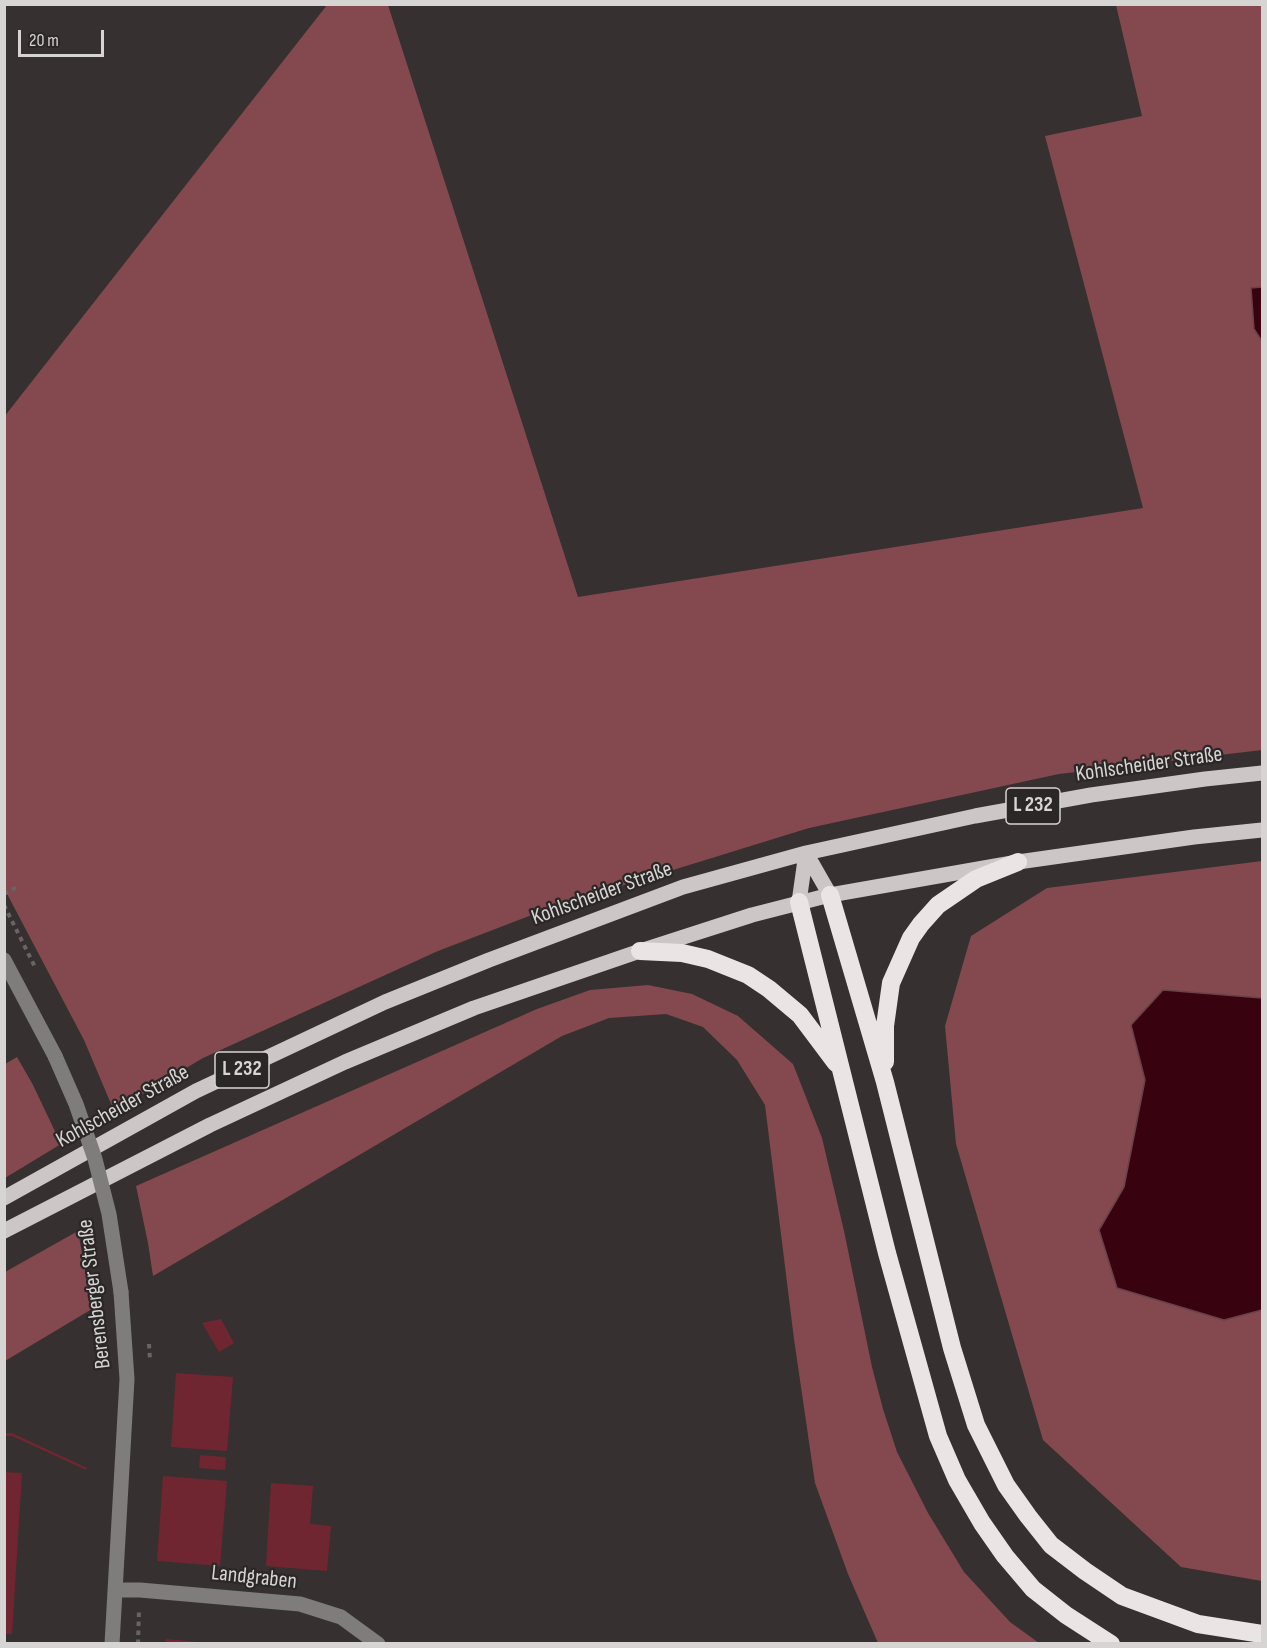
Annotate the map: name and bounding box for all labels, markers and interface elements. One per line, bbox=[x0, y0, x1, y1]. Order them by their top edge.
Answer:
scale bar bbox=[21, 18, 106, 56]
text: 20 m bbox=[29, 30, 59, 51]
street label: Kohlscheider Straße bbox=[1074, 742, 1224, 788]
road number: L 232 bbox=[1006, 788, 1060, 824]
street label: Kohlscheider Straße bbox=[528, 856, 676, 932]
road number: L 232 bbox=[215, 1052, 269, 1088]
street label: Kohlscheider Straße bbox=[52, 1060, 194, 1154]
street label: Berensberger Straße bbox=[73, 1218, 117, 1370]
street label: Landgraben bbox=[210, 1560, 298, 1596]

